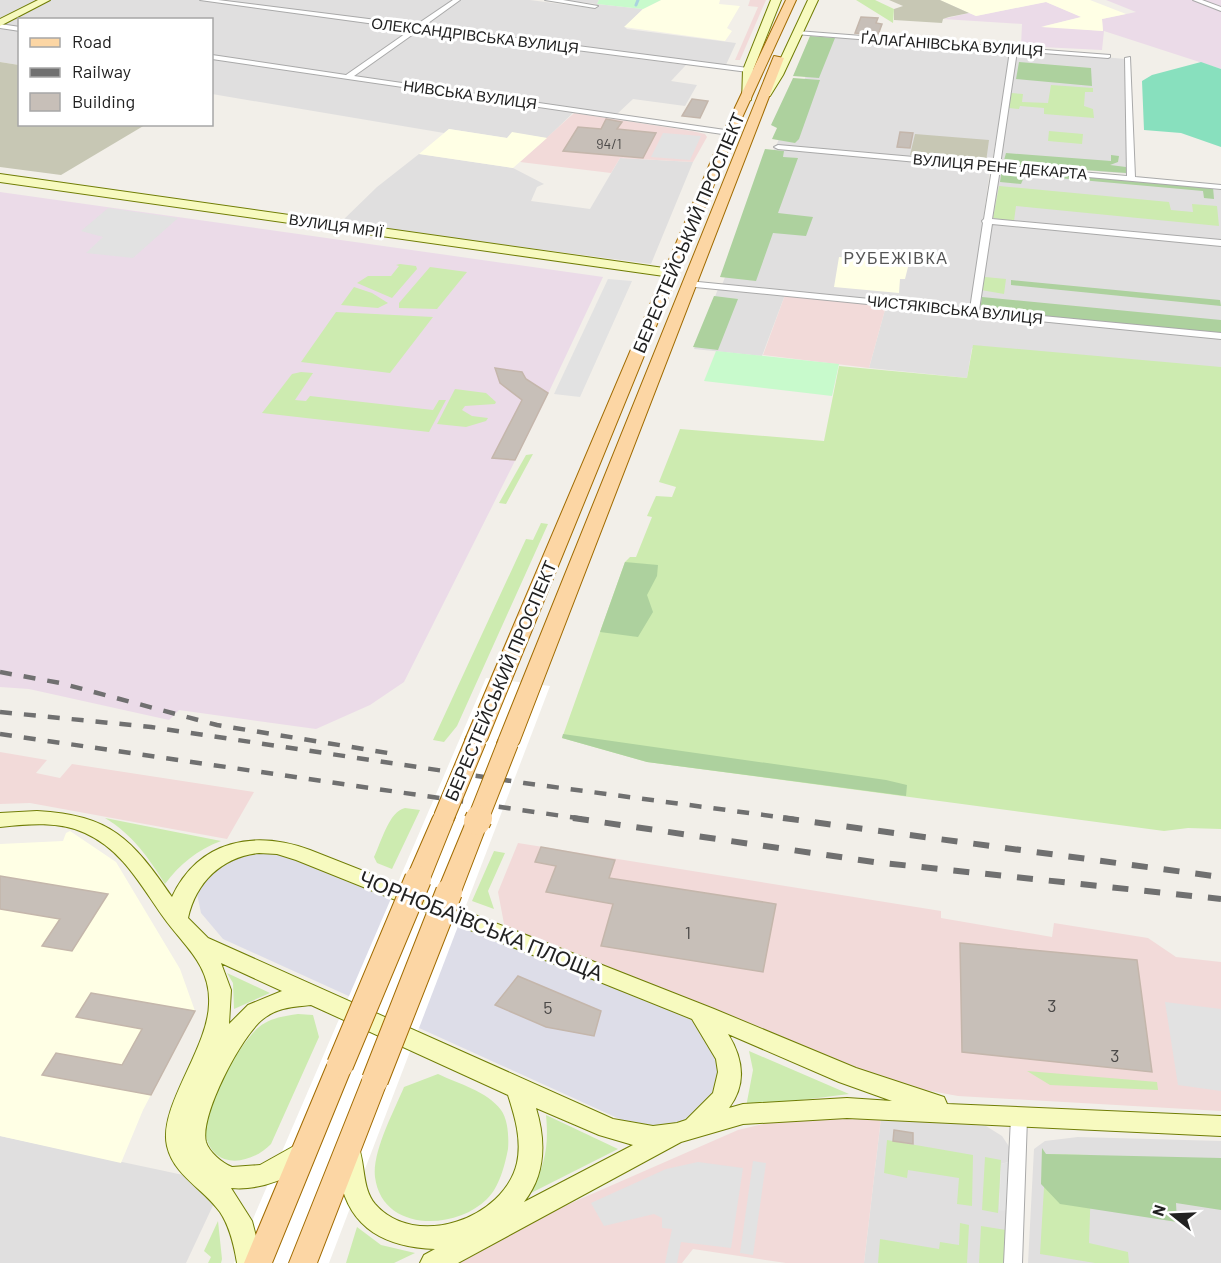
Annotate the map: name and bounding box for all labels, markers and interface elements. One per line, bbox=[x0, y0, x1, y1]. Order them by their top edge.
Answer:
street label: ОЛЕКСАНДРІВСЬКА ВУЛИЦЯ bbox=[370, 13, 580, 57]
legend bbox=[18, 18, 213, 126]
street label: ҐАЛАҐАНІВСЬКА ВУЛИЦЯ bbox=[860, 29, 1044, 59]
text: Road bbox=[72, 30, 112, 52]
text: Railway bbox=[72, 60, 131, 82]
street label: НИВСЬКА ВУЛИЦЯ bbox=[402, 76, 538, 112]
text: Building bbox=[72, 90, 135, 112]
street label: БЕРЕСТЕЙСЬКИЙ ПРОСПЕКТ bbox=[627, 109, 749, 356]
house number: 94/1 bbox=[596, 135, 622, 152]
street label: ВУЛИЦЯ РЕНЕ ДЕКАРТА bbox=[912, 149, 1088, 183]
street label: ВУЛИЦЯ МРІЇ bbox=[288, 209, 385, 241]
district label: РУБЕЖІВКА bbox=[843, 248, 949, 267]
street label: ЧИСТЯКІВСЬКА ВУЛИЦЯ bbox=[866, 291, 1044, 327]
street label: БЕРЕСТЕЙСЬКИЙ ПРОСПЕКТ bbox=[439, 557, 561, 804]
street label: ЧОРНОБАЇВСЬКА ПЛОЩА bbox=[356, 864, 607, 985]
house number: 1 bbox=[685, 921, 691, 943]
house number: 3 bbox=[1047, 994, 1057, 1016]
house number: 5 bbox=[543, 996, 553, 1018]
house number: 3 bbox=[1110, 1044, 1120, 1066]
north arrow bbox=[1143, 1185, 1203, 1245]
text: N bbox=[1148, 1202, 1169, 1218]

